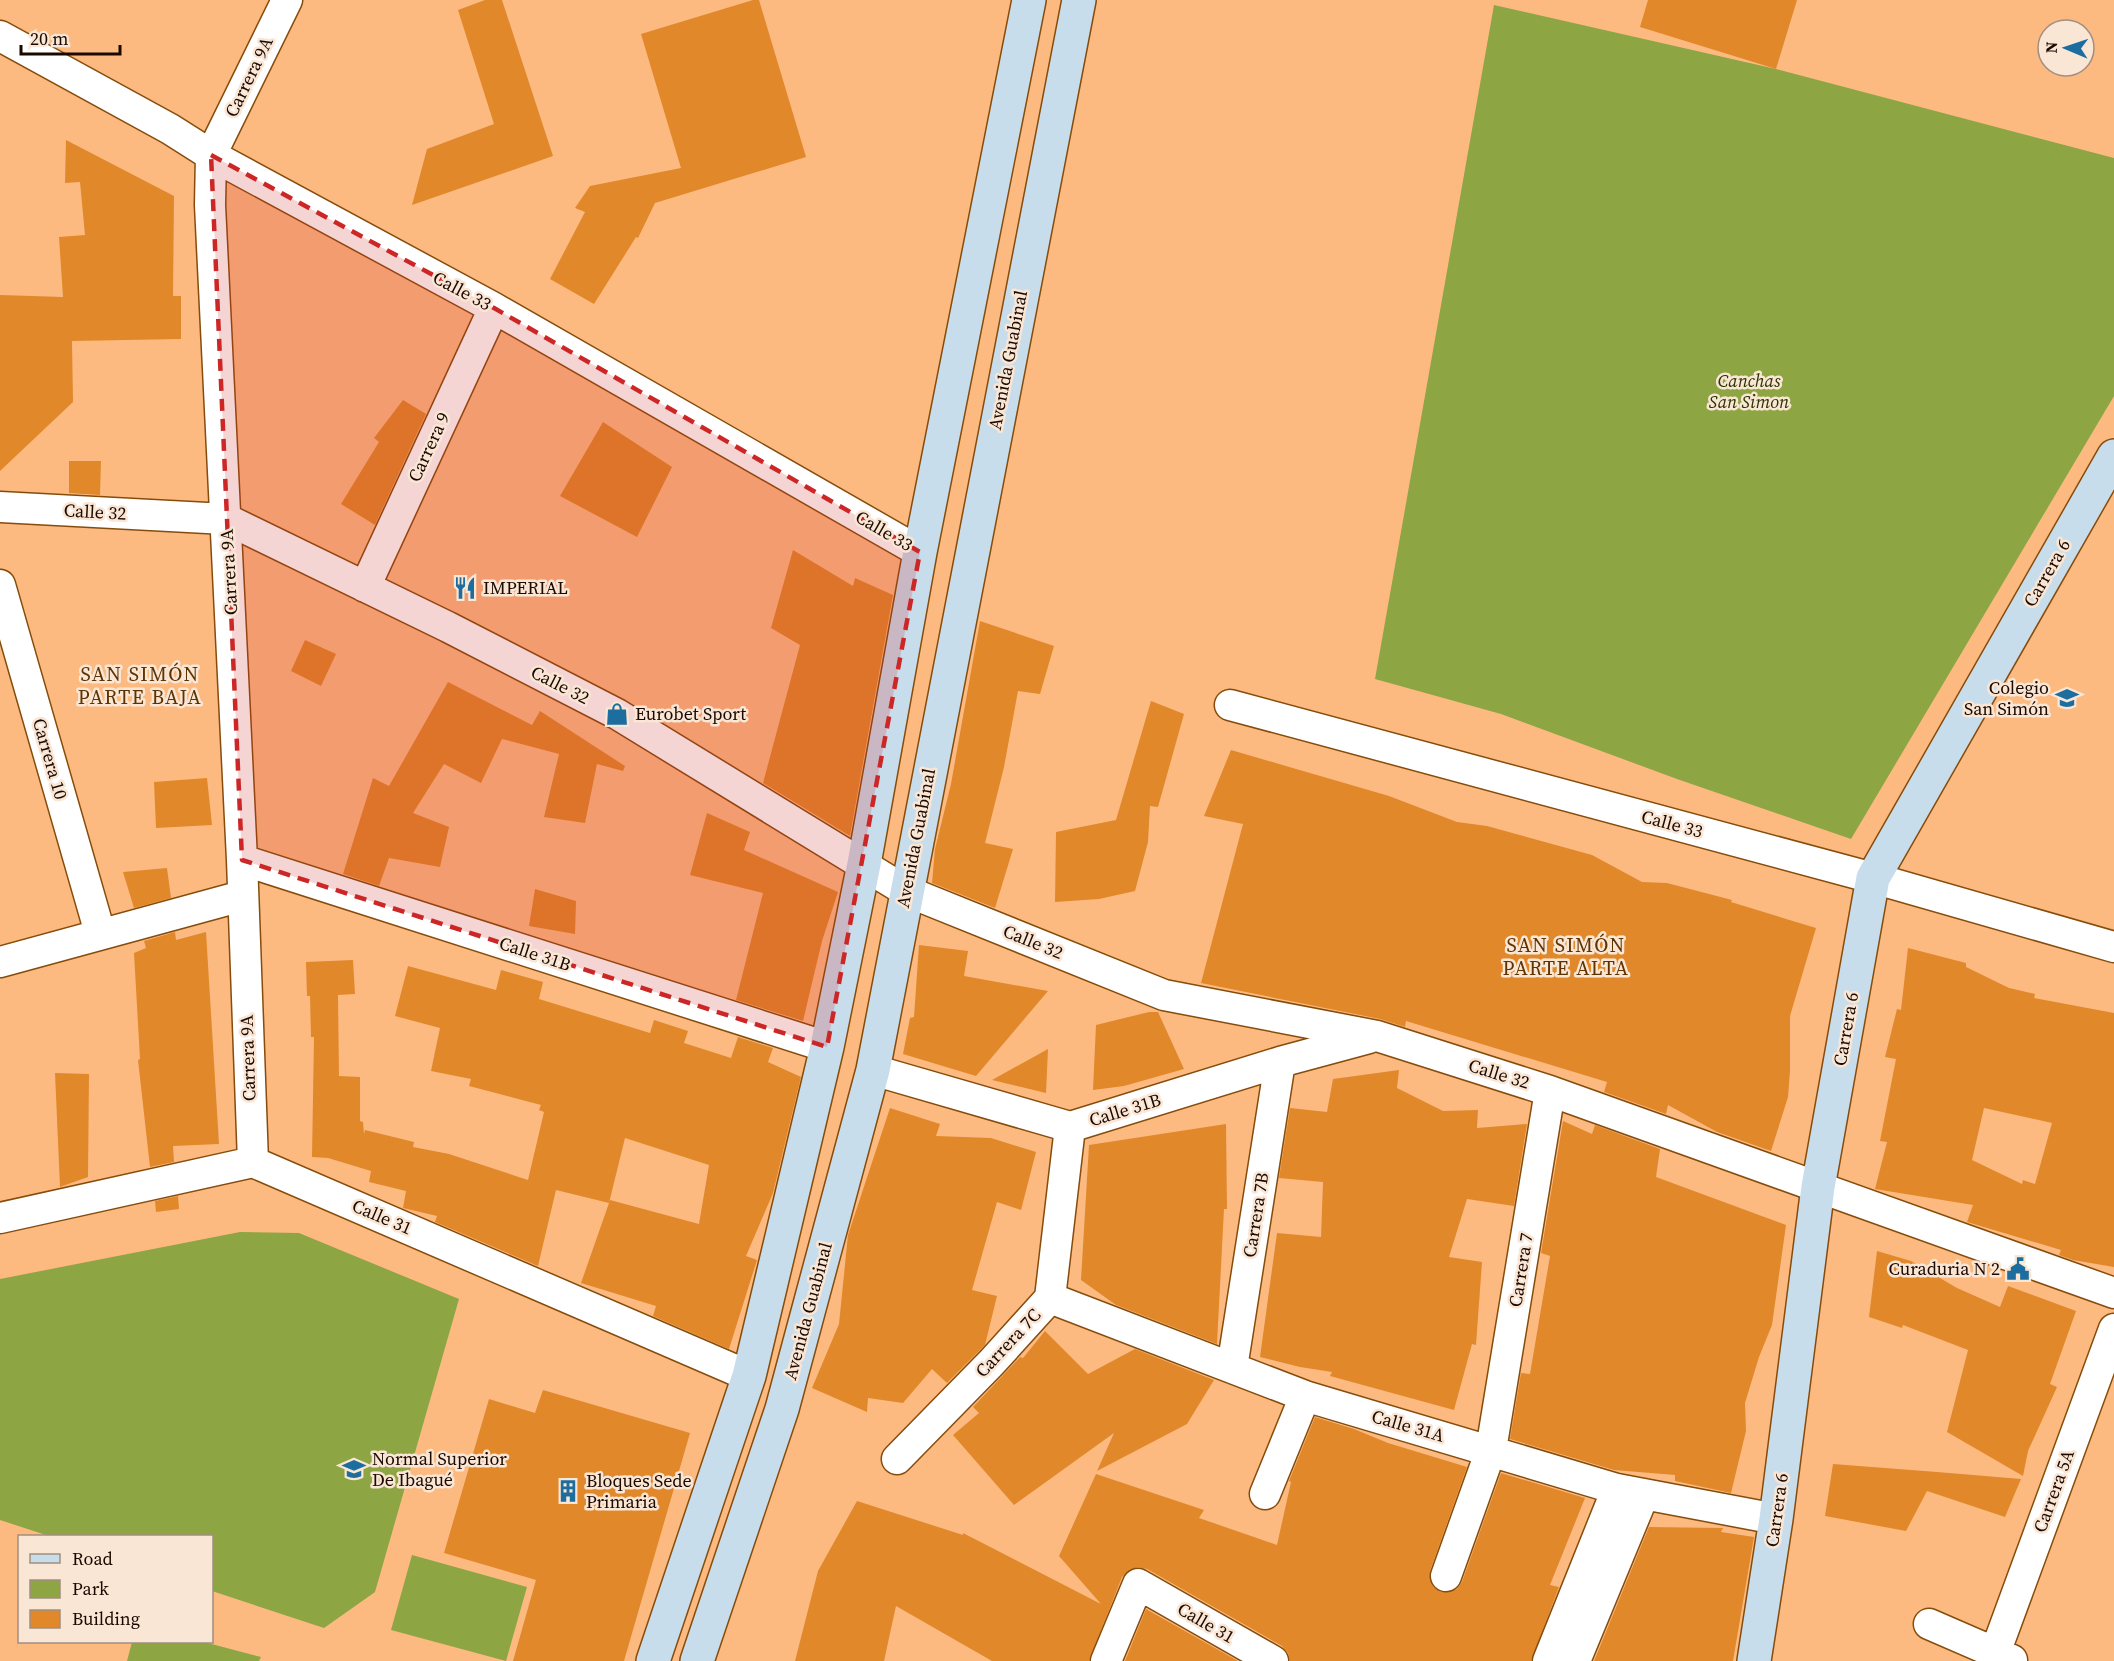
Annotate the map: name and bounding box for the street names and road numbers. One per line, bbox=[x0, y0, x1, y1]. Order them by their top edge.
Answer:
street label: Carrera 9A bbox=[218, 32, 279, 121]
street label: Calle 33 bbox=[429, 265, 496, 316]
street label: Avenida Guabinal bbox=[982, 288, 1033, 432]
street label: Carrera 9 bbox=[401, 408, 456, 486]
street label: Calle 32 bbox=[63, 497, 127, 526]
street label: Calle 33 bbox=[851, 504, 918, 557]
street label: Carrera 9A bbox=[214, 528, 243, 616]
street label: Carrera 6 bbox=[2017, 534, 2076, 611]
street label: Calle 32 bbox=[527, 659, 594, 710]
street label: Carrera 10 bbox=[27, 715, 74, 802]
street label: Avenida Guabinal bbox=[890, 766, 941, 910]
street label: Calle 33 bbox=[1639, 803, 1706, 844]
street label: Calle 32 bbox=[999, 918, 1067, 965]
street label: Calle 31B bbox=[496, 930, 574, 977]
street label: Carrera 6 bbox=[1827, 990, 1864, 1068]
street label: Carrera 9A bbox=[233, 1014, 262, 1102]
street label: Calle 32 bbox=[1466, 1052, 1533, 1095]
street label: Calle 31B bbox=[1086, 1087, 1164, 1132]
street label: Carrera 7B bbox=[1236, 1171, 1275, 1259]
street label: Calle 31 bbox=[348, 1193, 416, 1240]
street label: Carrera 7 bbox=[1502, 1231, 1539, 1309]
street label: Avenida Guabinal bbox=[777, 1239, 838, 1382]
street label: Carrera 7C bbox=[969, 1303, 1046, 1383]
street label: Calle 31A bbox=[1369, 1403, 1447, 1448]
street label: Carrera 5A bbox=[2027, 1446, 2080, 1536]
street label: Carrera 6 bbox=[1759, 1471, 1794, 1549]
street label: Calle 31 bbox=[1173, 1596, 1240, 1649]

